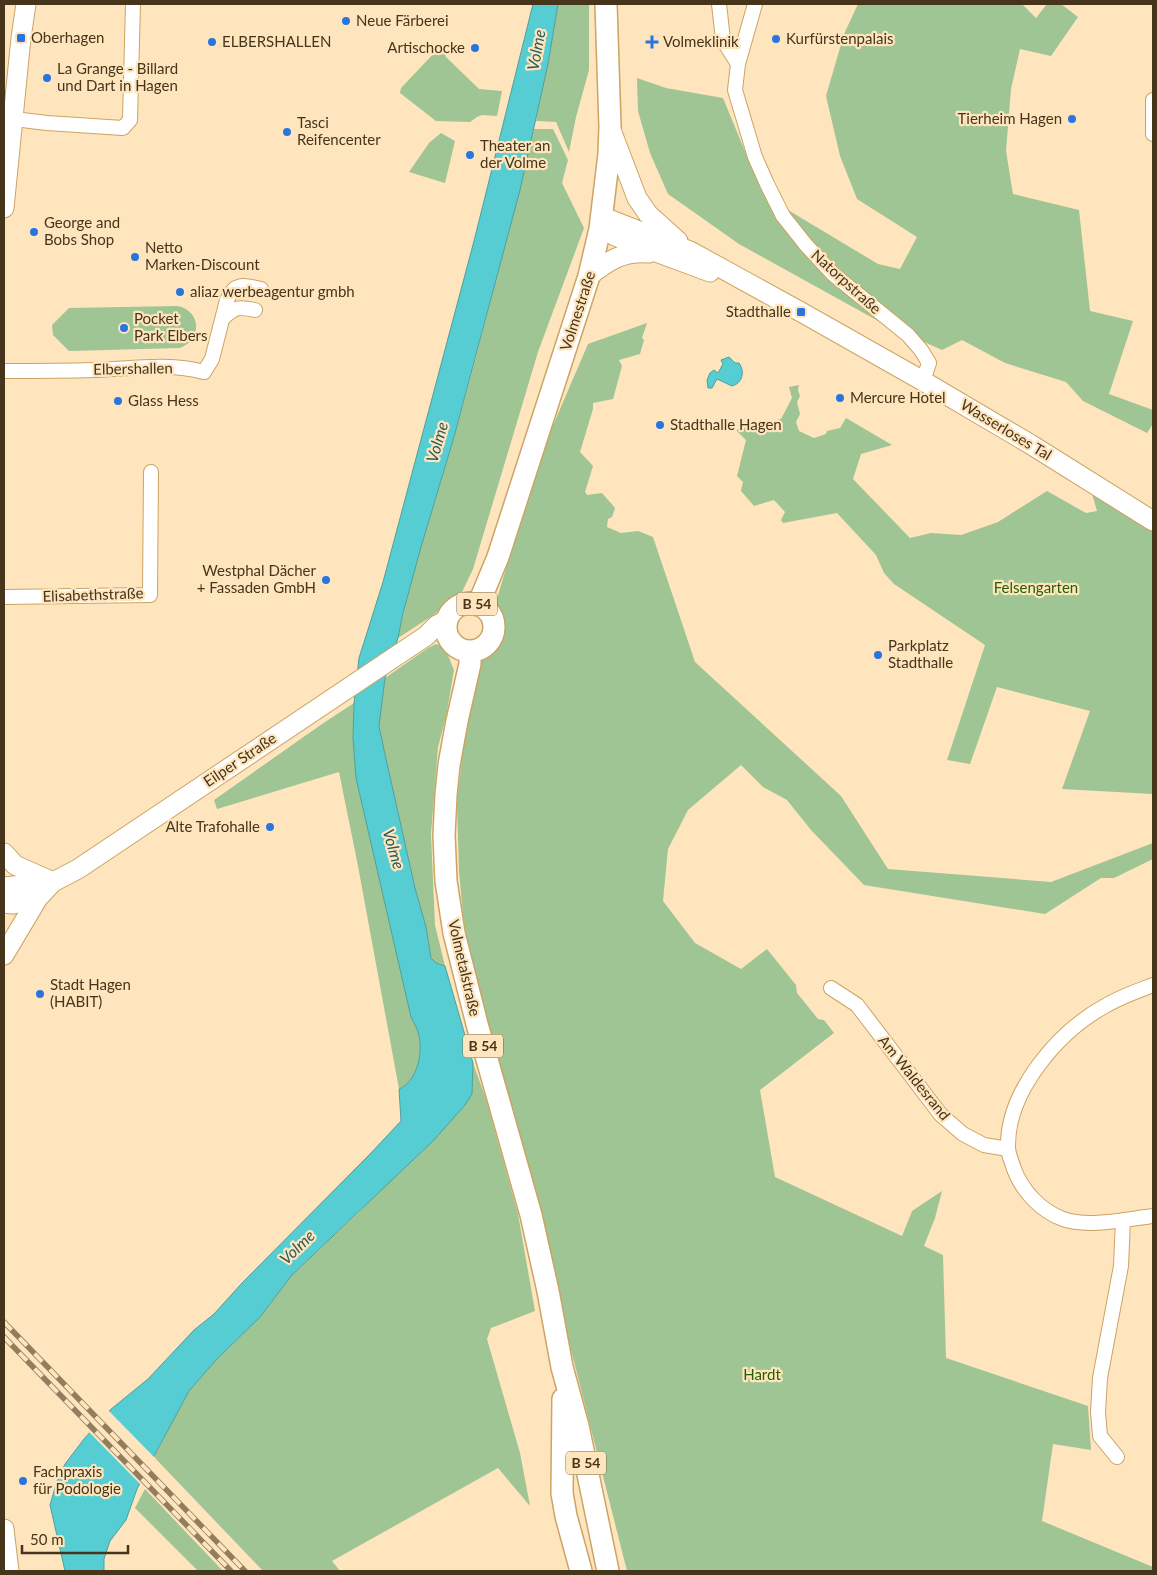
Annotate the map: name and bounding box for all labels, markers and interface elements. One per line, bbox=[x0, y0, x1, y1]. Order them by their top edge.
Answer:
place label: Neue Färberei bbox=[356, 11, 449, 29]
marker: Neue Färberei bbox=[340, 15, 352, 27]
place label: Oberhagen bbox=[31, 28, 104, 46]
water label: Volme bbox=[523, 28, 548, 72]
place label: Kurfürstenpalais bbox=[786, 29, 894, 47]
marker: Oberhagen bbox=[15, 32, 27, 44]
place label: ELBERSHALLEN bbox=[222, 32, 331, 50]
place label: Volmeklinik bbox=[663, 32, 739, 50]
marker: Kurfürstenpalais bbox=[770, 33, 782, 45]
marker: Volmeklinik bbox=[645, 35, 659, 49]
marker: ELBERSHALLEN bbox=[206, 36, 218, 48]
place label: Artischocke bbox=[387, 38, 465, 56]
marker: Artischocke bbox=[469, 42, 481, 54]
place label: La Grange - Billard und Dart in Hagen bbox=[57, 59, 178, 94]
marker: La Grange - Billard und Dart in Hagen bbox=[41, 72, 53, 84]
place label: Tierheim Hagen bbox=[957, 109, 1062, 127]
place label: Tasci Reifencenter bbox=[297, 113, 381, 148]
marker: Tierheim Hagen bbox=[1066, 113, 1078, 125]
marker: Tasci Reifencenter bbox=[281, 126, 293, 138]
place label: Theater an der Volme bbox=[480, 136, 550, 171]
marker: Theater an der Volme bbox=[464, 149, 476, 161]
place label: George and Bobs Shop bbox=[44, 213, 120, 248]
marker: George and Bobs Shop bbox=[28, 226, 40, 238]
place label: Netto Marken-Discount bbox=[145, 238, 260, 273]
street label: Natorpstraße bbox=[808, 245, 885, 317]
marker: Netto Marken-Discount bbox=[129, 251, 141, 263]
street label: Volmestraße bbox=[556, 269, 598, 353]
place label: aliaz werbeagentur gmbh bbox=[190, 282, 355, 300]
marker: aliaz werbeagentur gmbh bbox=[174, 286, 186, 298]
place label: Stadthalle bbox=[726, 302, 791, 320]
marker: Stadthalle bbox=[795, 306, 807, 318]
place label: Pocket Park Elbers bbox=[134, 309, 208, 344]
marker: Pocket Park Elbers bbox=[118, 322, 130, 334]
street label: Elbershallen bbox=[93, 358, 173, 378]
place label: Mercure Hotel bbox=[850, 388, 946, 406]
place label: Glass Hess bbox=[128, 391, 199, 409]
marker: Mercure Hotel bbox=[834, 392, 846, 404]
marker: Glass Hess bbox=[112, 395, 124, 407]
street label: Wasserloses Tal bbox=[958, 395, 1055, 463]
place label: Stadthalle Hagen bbox=[670, 415, 782, 433]
water label: Volme bbox=[422, 419, 451, 464]
marker: Stadthalle Hagen bbox=[654, 419, 666, 431]
place label: Westphal Dächer + Fassaden GmbH bbox=[197, 561, 317, 596]
marker: Westphal Dächer + Fassaden GmbH bbox=[320, 574, 332, 586]
park label: Felsengarten bbox=[994, 578, 1078, 596]
street label: Elisabethstraße bbox=[42, 583, 144, 605]
road number: B 54 bbox=[457, 592, 497, 616]
place label: Parkplatz Stadthalle bbox=[888, 636, 953, 671]
marker: Parkplatz Stadthalle bbox=[872, 649, 884, 661]
street label: Eilper Straße bbox=[200, 728, 279, 790]
place label: Alte Trafohalle bbox=[165, 817, 260, 835]
marker: Alte Trafohalle bbox=[264, 821, 276, 833]
water label: Volme bbox=[380, 826, 409, 872]
street label: Volmetalstraße bbox=[445, 918, 485, 1018]
place label: Stadt Hagen (HABIT) bbox=[50, 975, 131, 1010]
marker: Stadt Hagen (HABIT) bbox=[34, 988, 46, 1000]
street label: Am Waldesrand bbox=[875, 1031, 955, 1124]
road number: B 54 bbox=[463, 1034, 503, 1058]
water label: Volme bbox=[275, 1225, 318, 1268]
park label: Hardt bbox=[743, 1365, 781, 1383]
road number: B 54 bbox=[566, 1452, 606, 1475]
place label: Fachpraxis für Podologie bbox=[33, 1462, 121, 1497]
marker: Fachpraxis für Podologie bbox=[17, 1475, 29, 1487]
scale bar bbox=[22, 1522, 129, 1554]
text: 50 m bbox=[30, 1530, 64, 1548]

